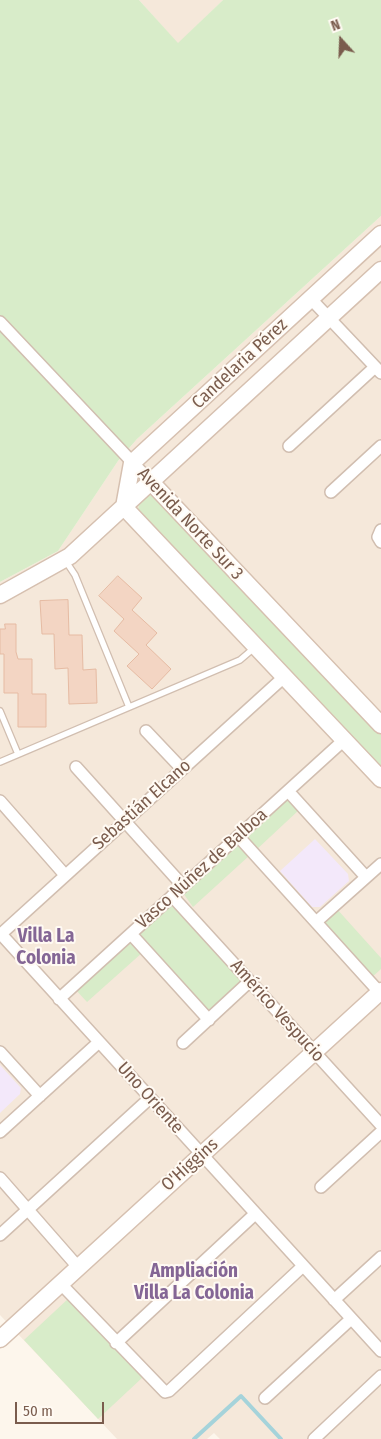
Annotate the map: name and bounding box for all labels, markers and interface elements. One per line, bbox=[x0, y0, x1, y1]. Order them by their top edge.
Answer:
north arrow bbox=[316, 15, 366, 65]
text: N bbox=[329, 16, 343, 35]
street label: Candelaria Pérez bbox=[188, 314, 292, 414]
street label: Avenida Norte Sur 3 bbox=[133, 463, 247, 585]
street label: Sebastián Elcano bbox=[88, 755, 196, 855]
street label: Vasco Núñez de Balboa bbox=[132, 804, 272, 934]
district label: Villa La Colonia bbox=[16, 926, 76, 970]
street label: Américo Vespucio bbox=[225, 955, 329, 1067]
street label: Uno Oriente bbox=[112, 1058, 188, 1138]
street label: O'Higgins bbox=[157, 1134, 223, 1196]
district label: Ampliación Villa La Colonia bbox=[134, 1261, 254, 1305]
scale bar bbox=[18, 1392, 106, 1424]
text: 50 m bbox=[23, 1402, 53, 1420]

